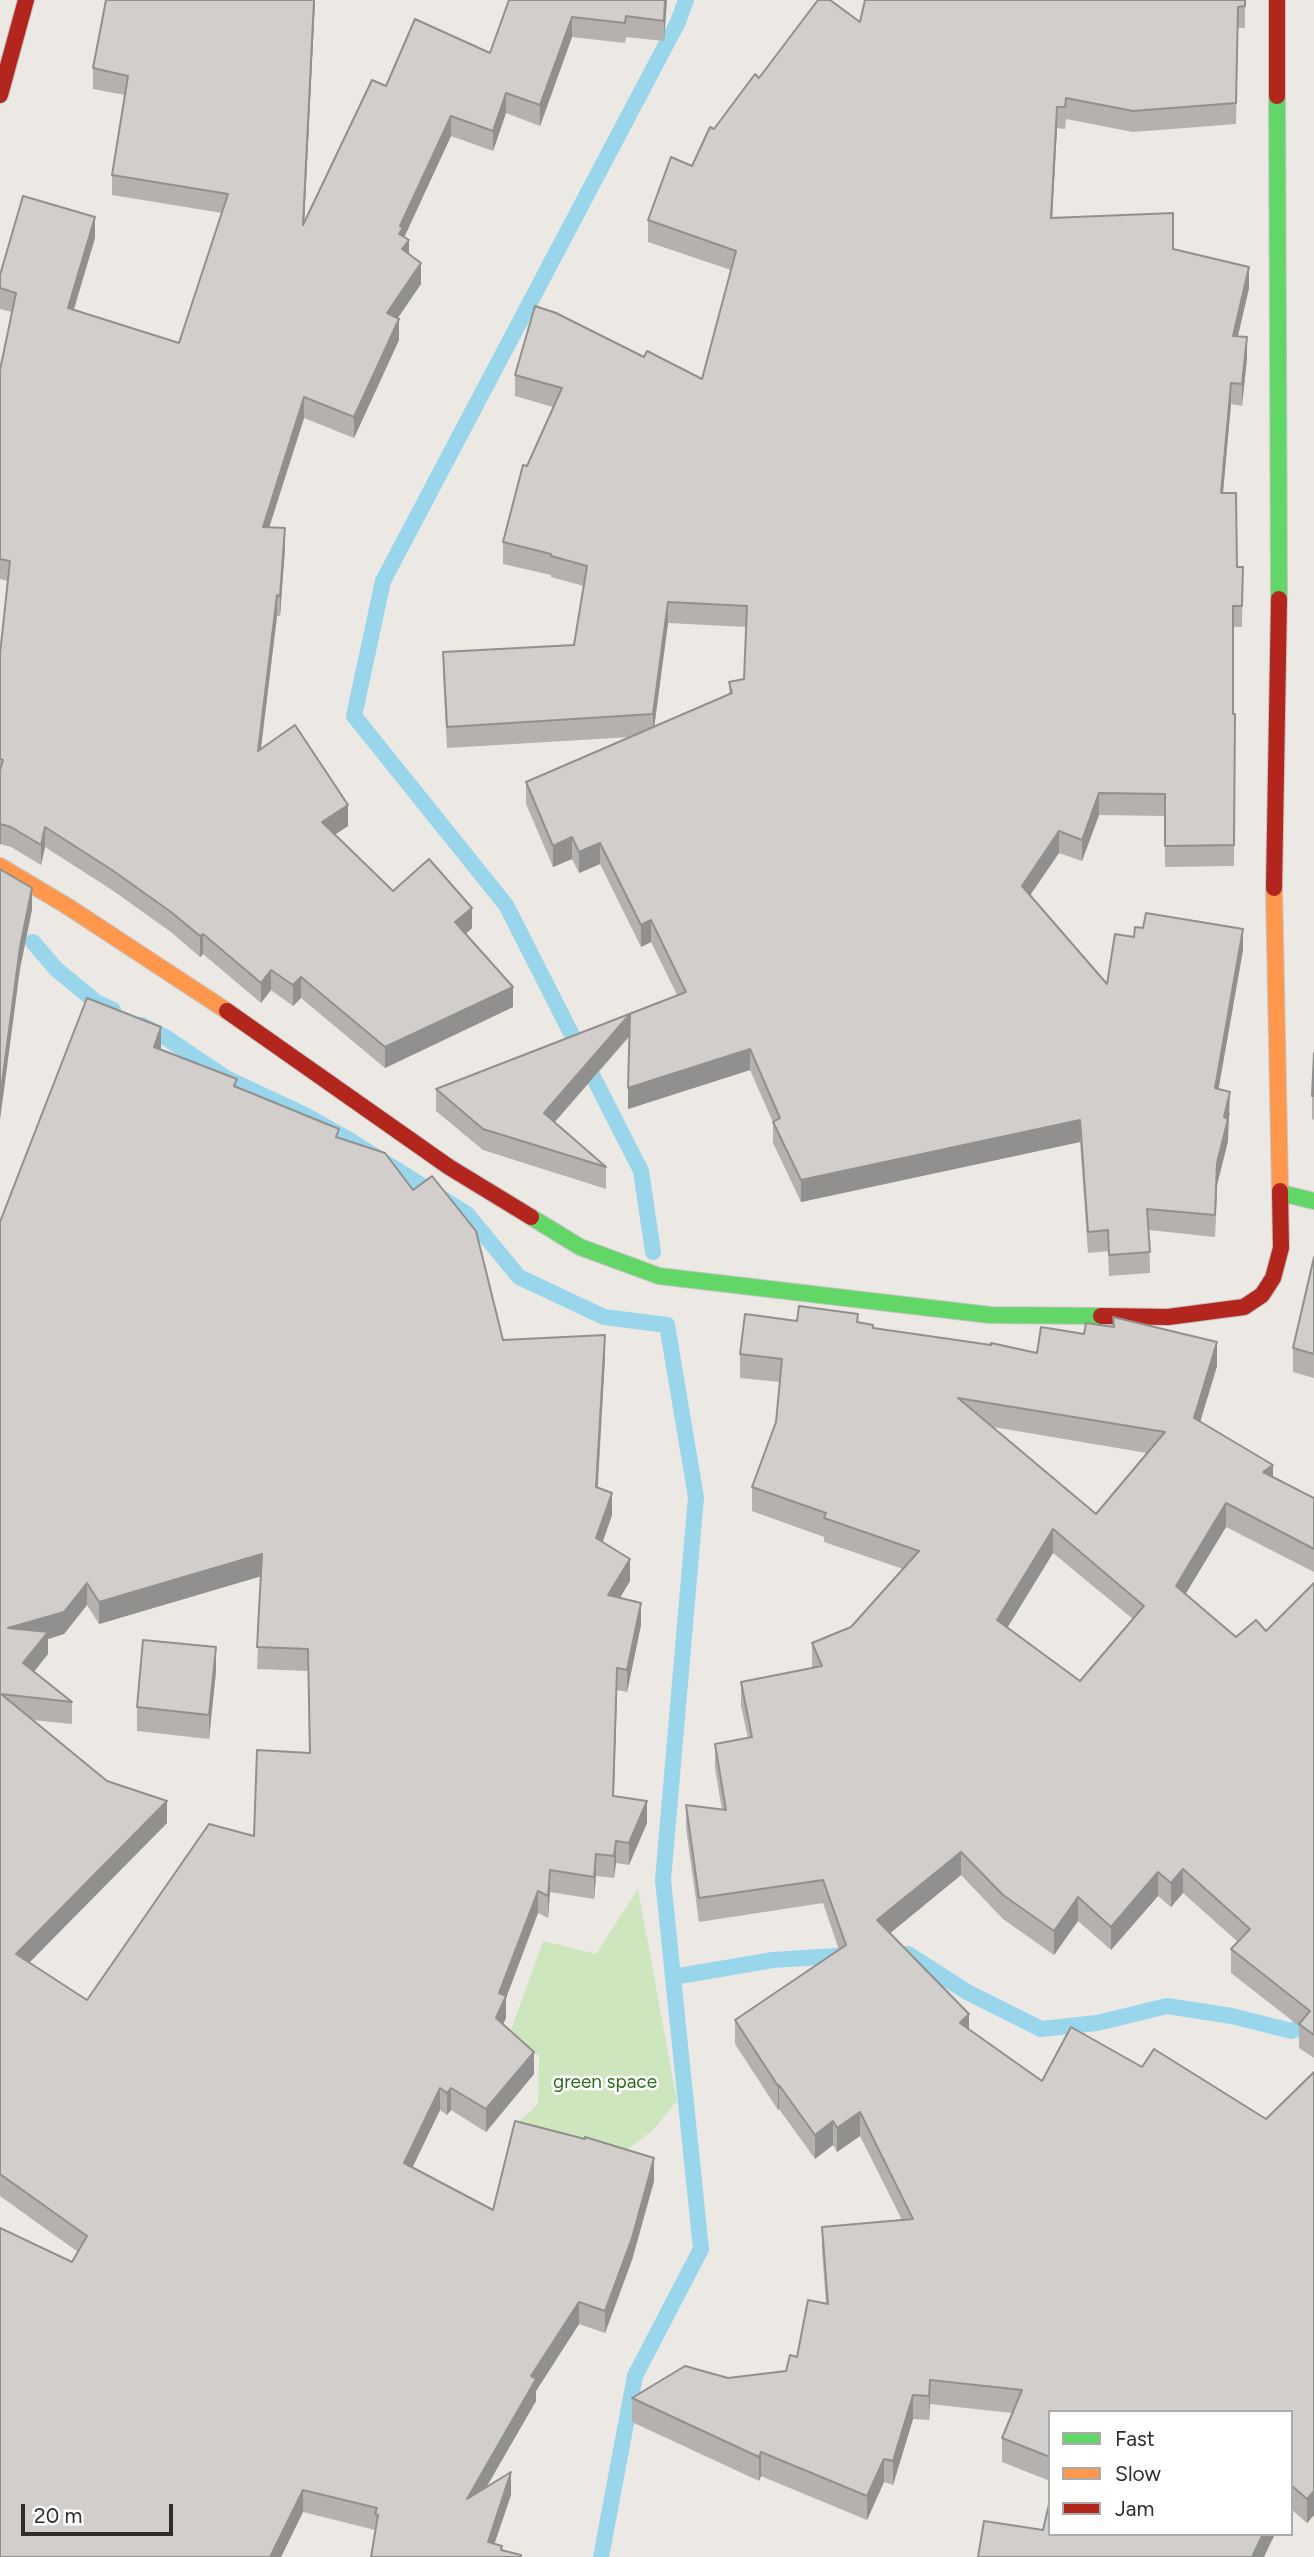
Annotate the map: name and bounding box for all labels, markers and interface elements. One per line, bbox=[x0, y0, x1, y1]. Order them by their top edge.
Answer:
park label: green space bbox=[553, 2071, 657, 2093]
legend bbox=[1048, 2410, 1293, 2536]
text: Fast bbox=[1115, 2426, 1155, 2451]
text: Slow bbox=[1115, 2461, 1161, 2486]
scale bar bbox=[24, 2490, 177, 2534]
text: Jam bbox=[1115, 2496, 1154, 2521]
text: 20 m bbox=[34, 2503, 82, 2528]

